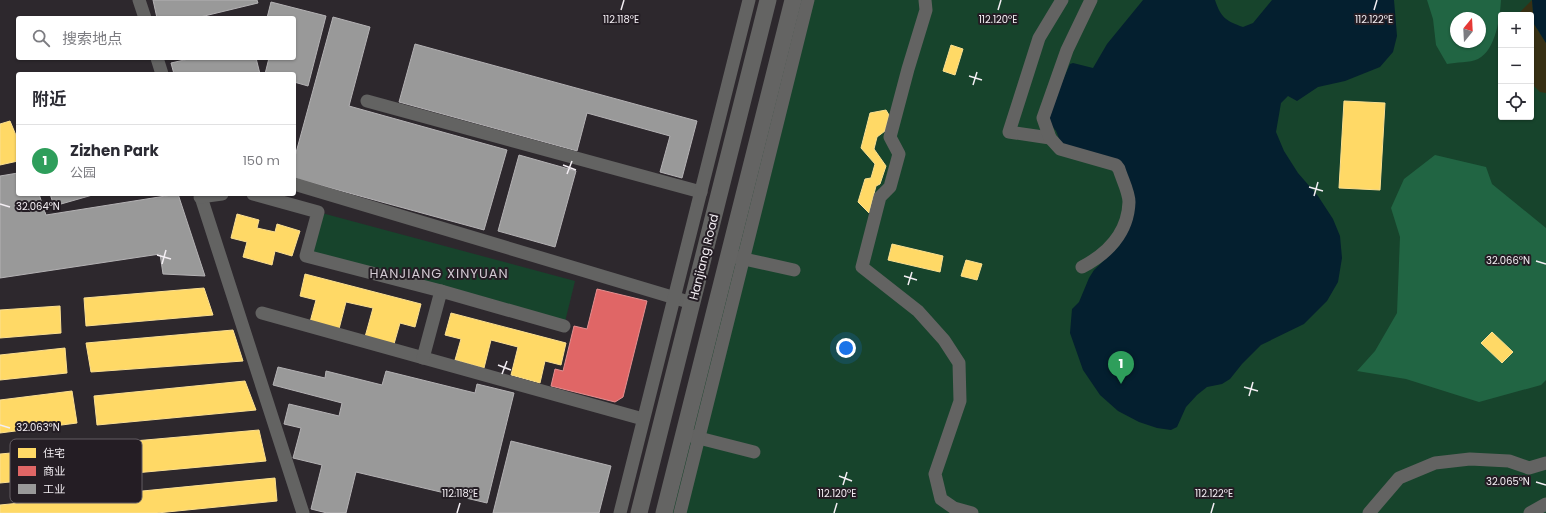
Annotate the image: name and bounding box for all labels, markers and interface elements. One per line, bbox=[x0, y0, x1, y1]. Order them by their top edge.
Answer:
text: 112.118°E bbox=[603, 12, 639, 27]
text: 112.120°E bbox=[979, 12, 1017, 27]
text: 112.122°E bbox=[1355, 12, 1393, 27]
north arrow bbox=[1450, 12, 1486, 48]
map controls bbox=[1498, 12, 1534, 120]
button: + bbox=[1498, 12, 1534, 48]
search box bbox=[16, 16, 296, 60]
icon: search bbox=[30, 27, 52, 49]
text: 搜索地点 bbox=[62, 28, 122, 49]
button: − bbox=[1498, 48, 1534, 84]
button: locate bbox=[1498, 84, 1534, 120]
text: 附近 bbox=[32, 87, 66, 111]
text: Zizhen Park bbox=[70, 140, 159, 161]
text: 1 bbox=[43, 151, 47, 170]
text: 150 m bbox=[243, 151, 280, 170]
text: 公园 bbox=[70, 163, 96, 182]
text: 32.064°N bbox=[16, 199, 60, 214]
street label: Hanjiang Road bbox=[685, 212, 722, 302]
text: 32.066°N bbox=[1486, 253, 1530, 268]
district label: HANJIANG XINYUAN bbox=[369, 264, 509, 283]
your location bbox=[836, 338, 856, 358]
pin: 1 bbox=[1108, 351, 1134, 384]
text: 32.063°N bbox=[16, 420, 60, 435]
legend bbox=[10, 439, 142, 503]
text: 住宅 bbox=[43, 445, 65, 461]
text: 商业 bbox=[43, 463, 65, 479]
text: 32.065°N bbox=[1486, 474, 1530, 489]
text: 工业 bbox=[43, 481, 65, 497]
text: 112.118°E bbox=[442, 486, 478, 501]
text: 112.120°E bbox=[818, 486, 856, 501]
text: 112.122°E bbox=[1195, 486, 1233, 501]

